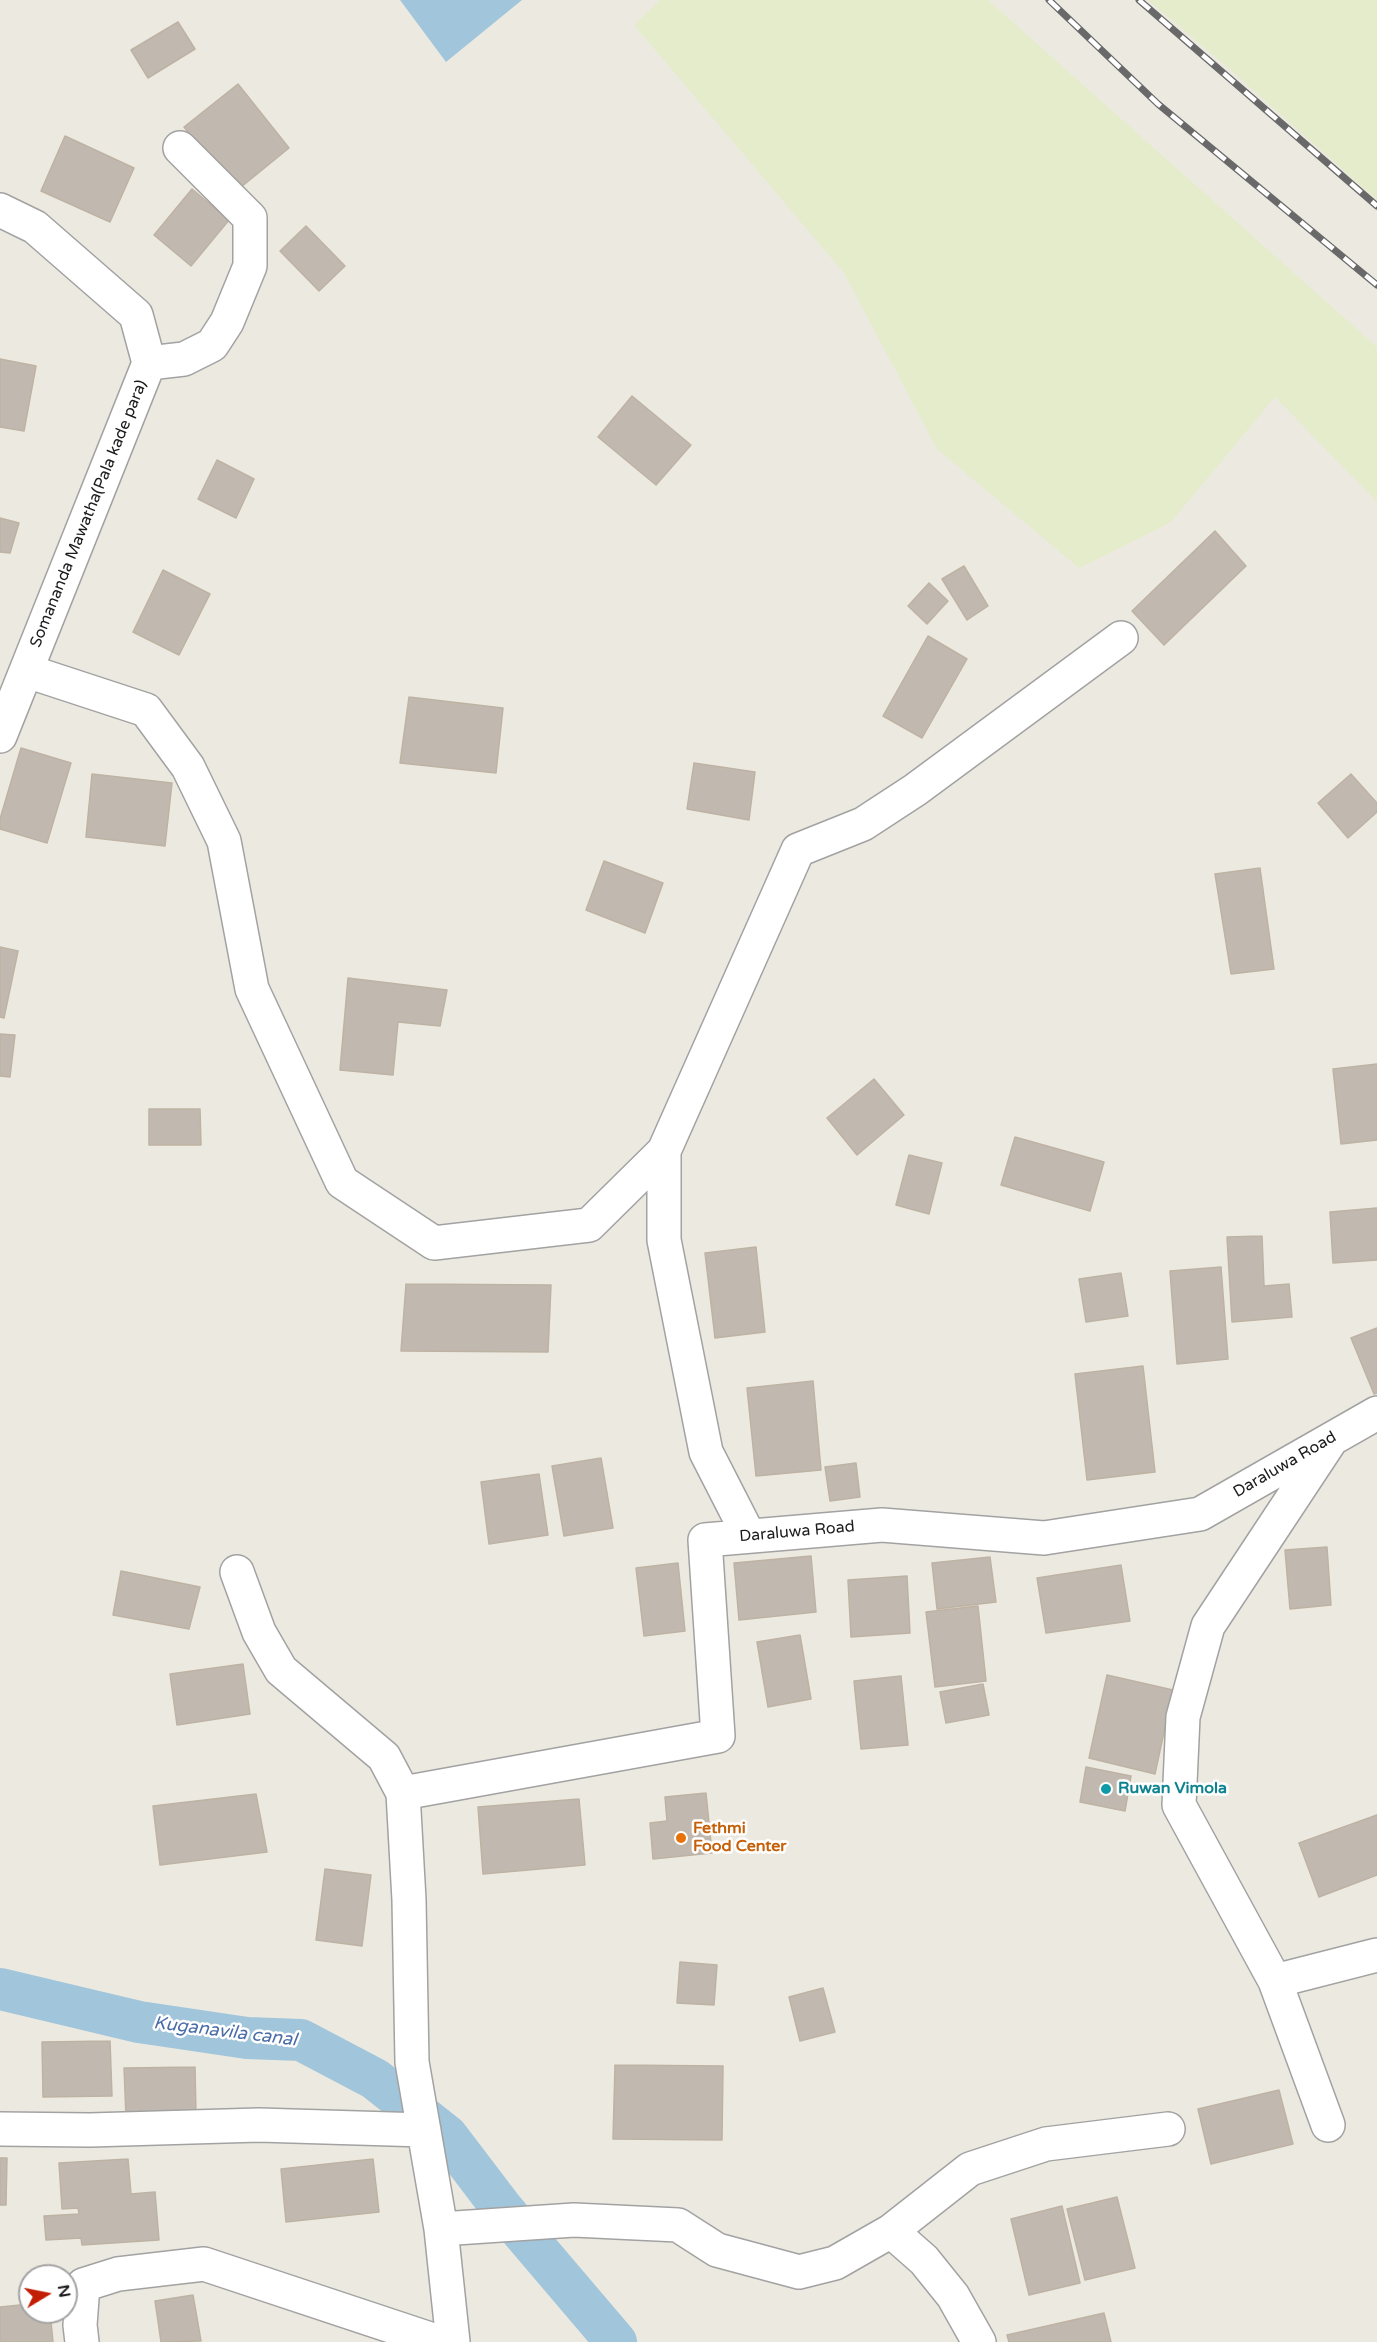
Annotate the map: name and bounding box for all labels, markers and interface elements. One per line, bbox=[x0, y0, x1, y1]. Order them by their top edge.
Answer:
street label: Somananda Mawatha(Pala kade para) bbox=[26, 377, 152, 651]
street label: Daraluwa Road bbox=[1230, 1428, 1340, 1502]
street label: Daraluwa Road bbox=[739, 1517, 855, 1547]
place label: Ruwan Vimola bbox=[1118, 1779, 1227, 1799]
marker: Ruwan Vimola bbox=[1099, 1782, 1113, 1796]
place label: Fethmi Food Center bbox=[693, 1819, 786, 1857]
marker: Fethmi Food Center bbox=[674, 1831, 688, 1845]
water label: Kuganavila canal bbox=[152, 2013, 298, 2051]
north arrow bbox=[18, 2264, 78, 2324]
text: N bbox=[53, 2283, 75, 2299]

